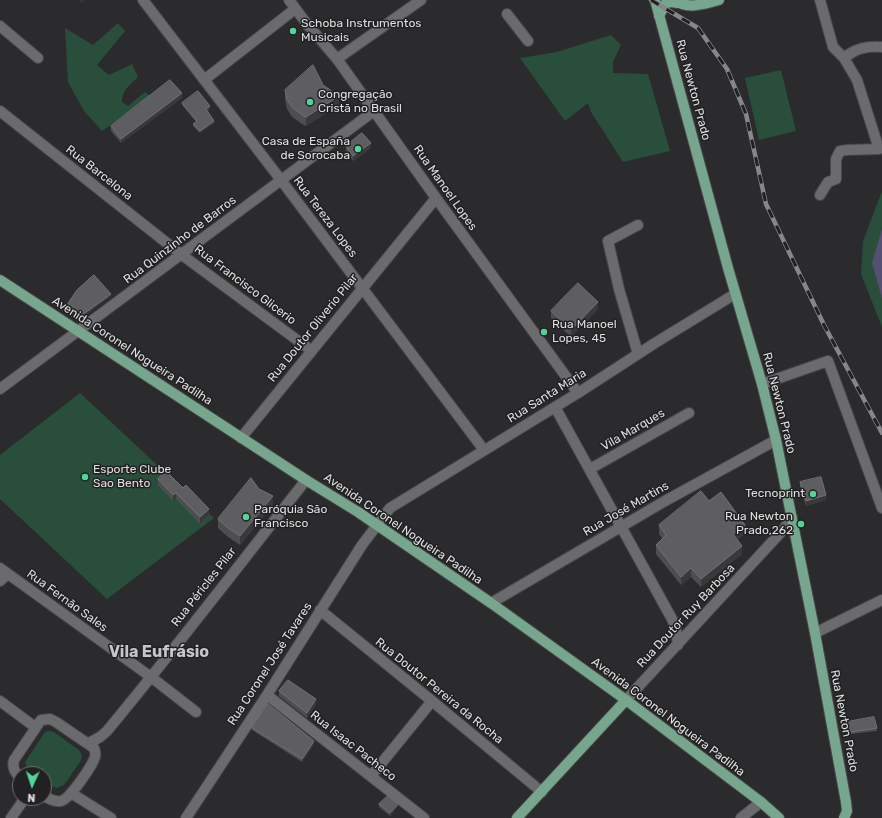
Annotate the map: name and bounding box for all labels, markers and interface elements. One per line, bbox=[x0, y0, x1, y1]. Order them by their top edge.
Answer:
place label: Schoba Instrumentos Musicais bbox=[301, 17, 421, 45]
marker: Schoba Instrumentos Musicais bbox=[288, 26, 298, 36]
street label: Rua Newton Prado bbox=[673, 38, 713, 142]
place label: Congregação Cristã no Brasil bbox=[318, 88, 402, 116]
marker: Congregação Cristã no Brasil bbox=[305, 97, 315, 107]
place label: Casa de España de Sorocaba bbox=[262, 135, 350, 163]
street label: Rua Barcelona bbox=[63, 142, 135, 204]
street label: Rua Manoel Lopes bbox=[410, 142, 480, 234]
marker: Casa de España de Sorocaba bbox=[353, 144, 363, 154]
street label: Rua Tereza Lopes bbox=[290, 174, 360, 260]
street label: Rua Quinzinho de Barros bbox=[121, 193, 239, 287]
street label: Rua Francisco Glicerio bbox=[191, 242, 299, 328]
street label: Rua Doutor Oliverio Pilar bbox=[265, 271, 361, 385]
street label: Avenida Coronel Nogueira Padilha bbox=[49, 294, 215, 408]
place label: Rua Manoel Lopes, 45 bbox=[552, 318, 617, 346]
marker: Rua Manoel Lopes, 45 bbox=[539, 327, 549, 337]
street label: Rua Newton Prado bbox=[759, 351, 799, 455]
street label: Rua Santa Maria bbox=[505, 366, 589, 426]
street label: Vila Marques bbox=[599, 406, 667, 454]
place label: Esporte Clube Sao Bento bbox=[93, 463, 171, 491]
street label: Avenida Coronel Nogueira Padilha bbox=[321, 470, 485, 588]
marker: Esporte Clube Sao Bento bbox=[80, 472, 90, 482]
street label: Rua José Martins bbox=[581, 479, 671, 539]
place label: Tecnoprint bbox=[745, 487, 805, 501]
marker: Tecnoprint bbox=[808, 489, 818, 499]
place label: Paróquia São Francisco bbox=[254, 503, 327, 531]
place label: Rua Newton Prado,262 bbox=[725, 510, 793, 538]
marker: Paróquia São Francisco bbox=[241, 512, 251, 522]
marker: Rua Newton Prado,262 bbox=[796, 519, 806, 529]
street label: Rua Péricles Pilar bbox=[169, 545, 239, 629]
street label: Rua Doutor Ruy Barbosa bbox=[634, 561, 738, 671]
street label: Rua Fernão Sales bbox=[24, 567, 110, 635]
street label: Rua Coronel José Tavares bbox=[225, 600, 315, 728]
street label: Rua Doutor Pereira da Rocha bbox=[372, 635, 506, 747]
district label: Vila Eufrásio bbox=[109, 642, 209, 662]
street label: Avenida Coronel Nogueira Padilha bbox=[589, 655, 747, 779]
street label: Rua Newton Prado bbox=[827, 669, 861, 773]
street label: Rua Isaac Pacheco bbox=[307, 708, 399, 784]
north arrow bbox=[12, 766, 52, 806]
text: N bbox=[27, 791, 36, 804]

